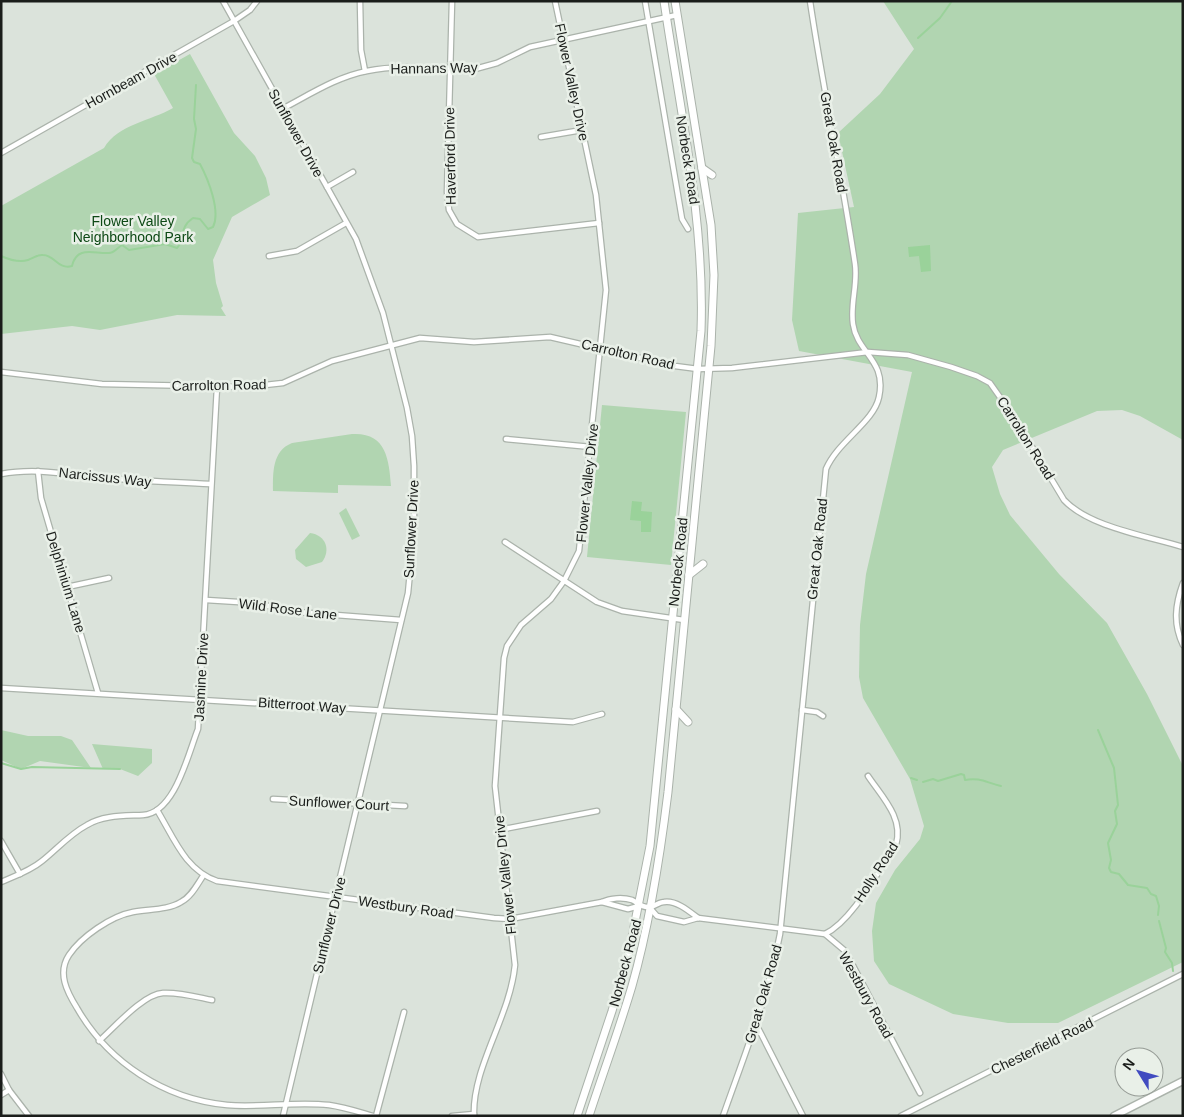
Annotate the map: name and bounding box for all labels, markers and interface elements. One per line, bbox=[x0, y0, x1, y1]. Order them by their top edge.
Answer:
street label: Flower Valley Drive bbox=[552, 22, 592, 142]
street label: Hornbeam Drive bbox=[83, 48, 180, 112]
street label: Hannans Way bbox=[390, 59, 478, 77]
street label: Sunflower Drive bbox=[265, 86, 327, 180]
street label: Great Oak Road bbox=[817, 90, 851, 194]
street label: Haverford Drive bbox=[441, 107, 459, 205]
street label: Norbeck Road bbox=[673, 115, 703, 205]
park label: Flower Valley Neighborhood Park bbox=[73, 213, 194, 245]
street label: Carrolton Road bbox=[580, 336, 676, 372]
street label: Carrolton Road bbox=[171, 376, 267, 394]
street label: Carrolton Road bbox=[994, 394, 1058, 482]
street label: Flower Valley Drive bbox=[573, 423, 601, 543]
street label: Narcissus Way bbox=[58, 464, 152, 490]
street label: Sunflower Drive bbox=[400, 479, 422, 579]
street label: Great Oak Road bbox=[804, 497, 830, 601]
street label: Norbeck Road bbox=[665, 517, 691, 607]
street label: Delphinium Lane bbox=[43, 529, 89, 635]
street label: Wild Rose Lane bbox=[238, 595, 338, 623]
street label: Jasmine Drive bbox=[191, 632, 211, 722]
street label: Bitterroot Way bbox=[257, 694, 347, 716]
street label: Sunflower Court bbox=[288, 792, 390, 814]
street label: Flower Valley Drive bbox=[491, 815, 519, 935]
street label: Holly Road bbox=[851, 839, 901, 905]
street label: Sunflower Drive bbox=[309, 875, 349, 975]
street label: Westbury Road bbox=[357, 892, 455, 922]
street label: Norbeck Road bbox=[606, 918, 644, 1008]
street label: Great Oak Road bbox=[741, 943, 785, 1045]
street label: Westbury Road bbox=[836, 949, 896, 1041]
street label: Chesterfield Road bbox=[988, 1014, 1096, 1078]
north arrow bbox=[1114, 1047, 1164, 1097]
text: N bbox=[1119, 1055, 1138, 1073]

